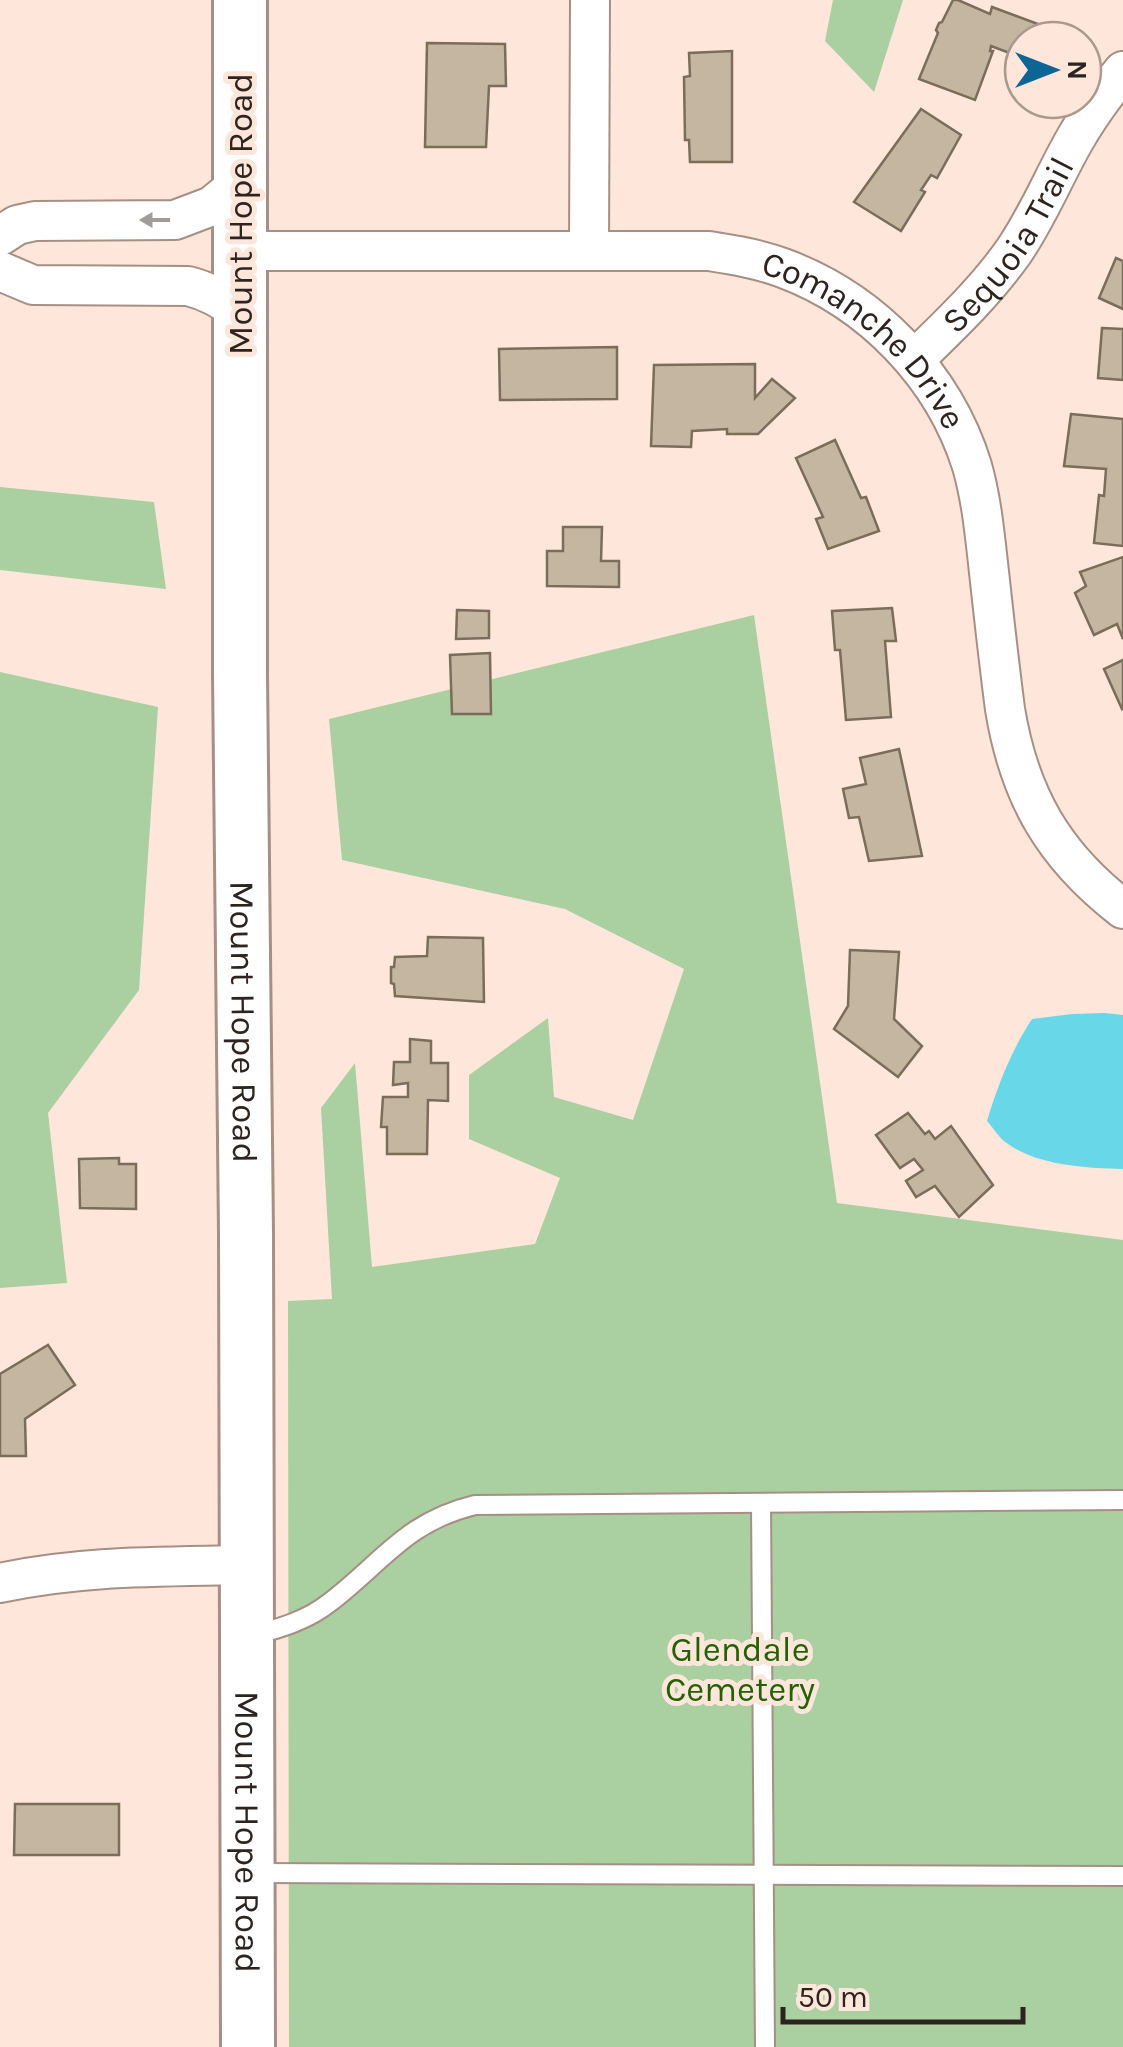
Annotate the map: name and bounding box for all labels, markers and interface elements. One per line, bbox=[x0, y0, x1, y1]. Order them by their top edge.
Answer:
north arrow bbox=[1003, 20, 1103, 120]
text: N bbox=[1061, 60, 1094, 80]
street label: Mount Hope Road bbox=[220, 73, 261, 355]
street label: Sequoia Trail bbox=[933, 150, 1082, 341]
one-way arrow bbox=[138, 213, 170, 229]
street label: Comanche Drive bbox=[757, 242, 975, 436]
street label: Mount Hope Road bbox=[222, 881, 266, 1163]
park label: Glendale Cemetery bbox=[665, 1629, 815, 1710]
street label: Mount Hope Road bbox=[227, 1691, 268, 1973]
scale bar bbox=[783, 1962, 1023, 2024]
text: 50 m bbox=[798, 1979, 868, 2015]

